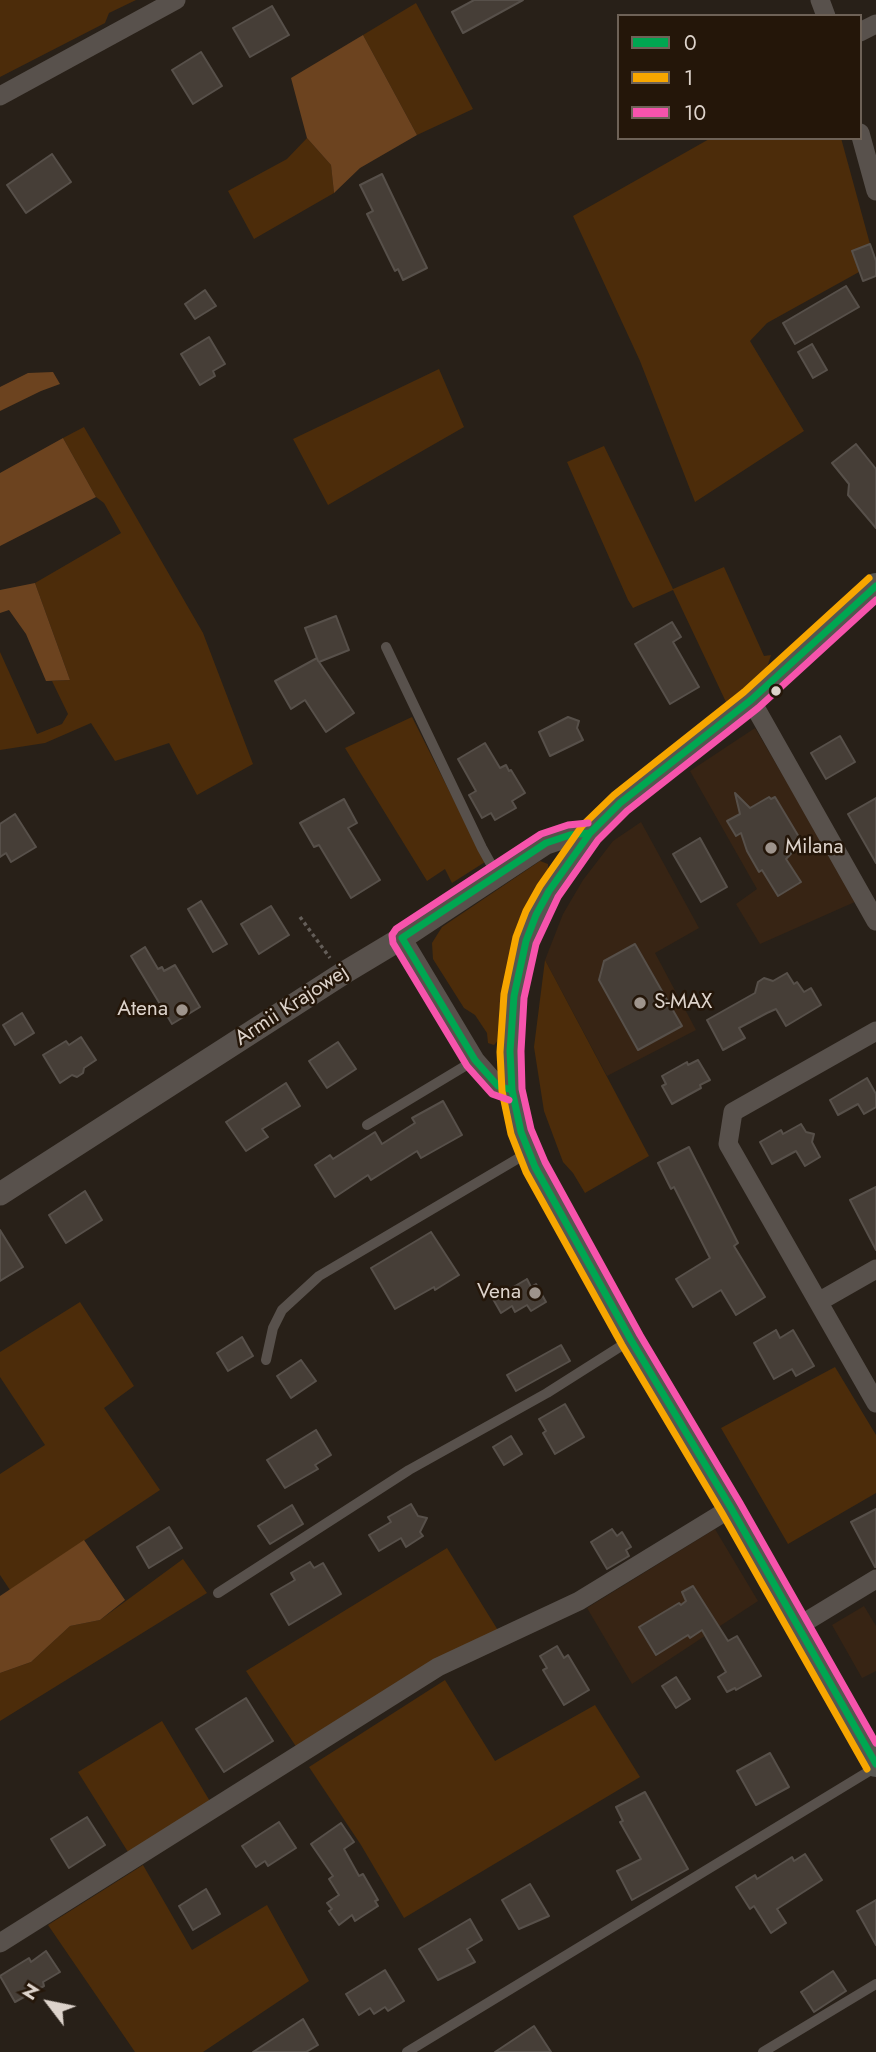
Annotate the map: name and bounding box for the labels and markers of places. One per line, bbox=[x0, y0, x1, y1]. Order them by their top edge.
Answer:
unlabelled marker bbox=[769, 684, 783, 698]
place label: Milana bbox=[785, 835, 844, 861]
marker: Milana bbox=[763, 840, 779, 856]
place label: S-MAX bbox=[654, 990, 712, 1016]
marker: S-MAX bbox=[632, 995, 648, 1011]
place label: Atena bbox=[117, 997, 168, 1023]
marker: Atena bbox=[174, 1002, 190, 1018]
place label: Vena bbox=[477, 1280, 521, 1306]
marker: Vena bbox=[527, 1285, 543, 1301]

